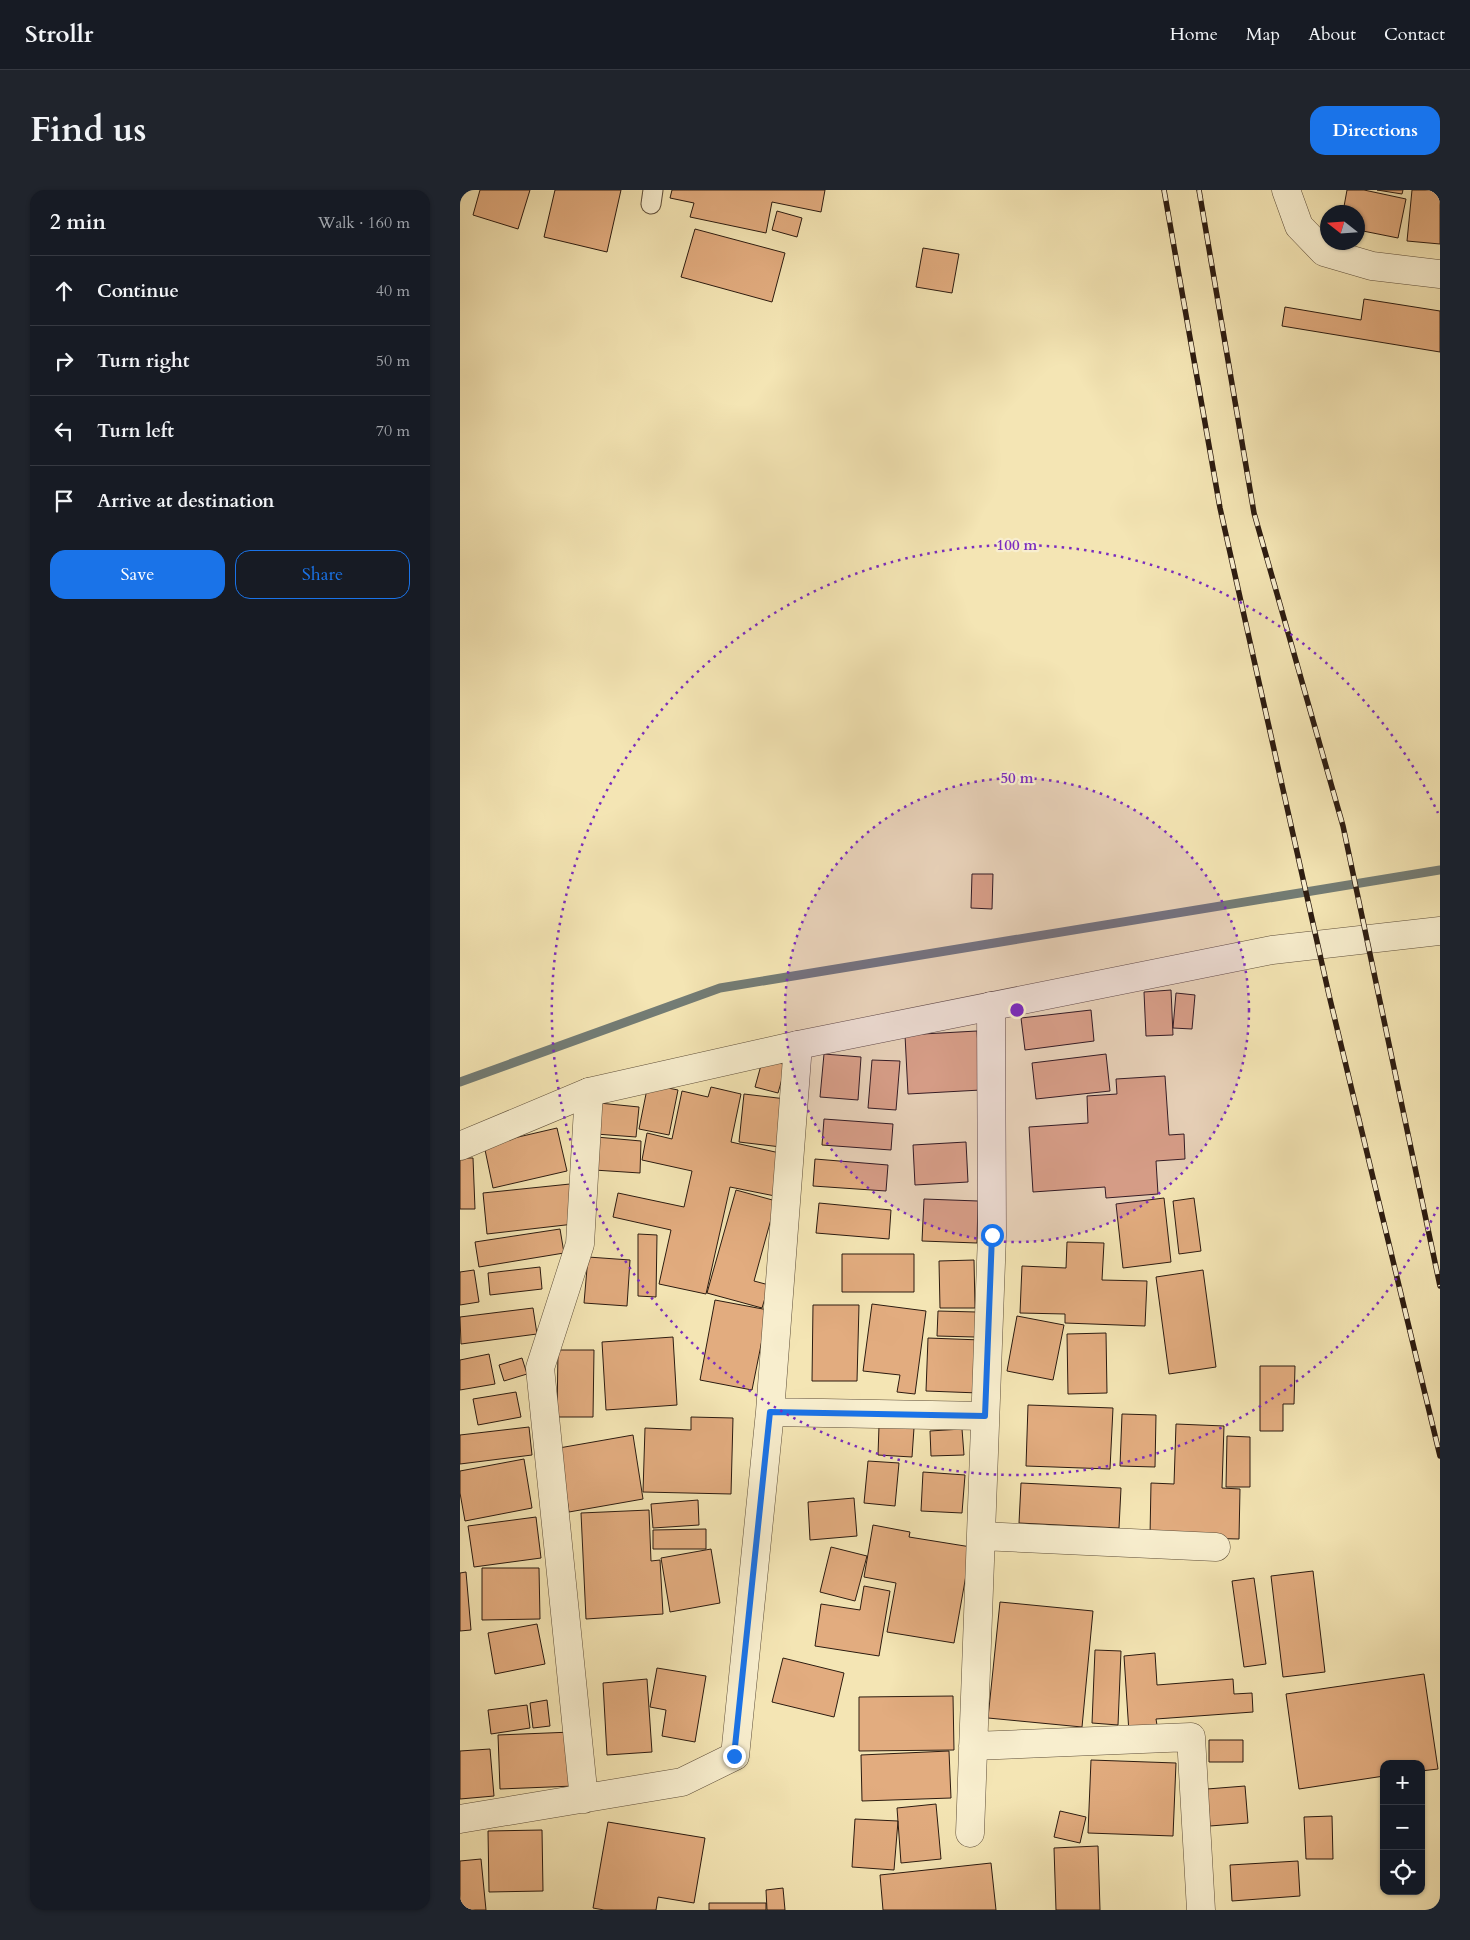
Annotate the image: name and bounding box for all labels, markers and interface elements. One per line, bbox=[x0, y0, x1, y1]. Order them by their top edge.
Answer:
text: Strollr bbox=[25, 18, 93, 51]
text: Home bbox=[1170, 22, 1218, 47]
text: Map bbox=[1246, 22, 1280, 47]
text: About bbox=[1308, 22, 1356, 47]
text: Contact bbox=[1384, 22, 1445, 47]
text: Find us bbox=[30, 106, 146, 154]
button: Directions bbox=[1310, 106, 1440, 155]
north arrow bbox=[1320, 205, 1365, 250]
text: 2 min bbox=[50, 208, 106, 237]
text: Walk · 160 m bbox=[318, 212, 410, 234]
icon: ahead bbox=[50, 277, 78, 305]
text: Continue bbox=[97, 278, 179, 304]
text: 40 m bbox=[376, 280, 410, 302]
icon: right bbox=[50, 347, 78, 375]
text: Turn right bbox=[97, 348, 189, 374]
text: 50 m bbox=[376, 350, 410, 372]
icon: left bbox=[50, 417, 78, 445]
text: Turn left bbox=[97, 418, 174, 444]
text: 70 m bbox=[376, 420, 410, 442]
icon: arrive bbox=[50, 487, 78, 515]
text: Arrive at destination bbox=[97, 488, 274, 514]
text: 100 m bbox=[997, 535, 1038, 555]
button: Save bbox=[50, 550, 225, 599]
button: Share bbox=[235, 550, 410, 599]
text: 50 m bbox=[1000, 768, 1034, 788]
centre of rings bbox=[1008, 1001, 1026, 1019]
route start bbox=[981, 1224, 1004, 1247]
route end bbox=[723, 1745, 746, 1768]
map controls bbox=[1380, 1760, 1425, 1895]
button: + bbox=[1380, 1760, 1425, 1805]
button: − bbox=[1380, 1805, 1425, 1850]
button: locate bbox=[1380, 1850, 1425, 1895]

